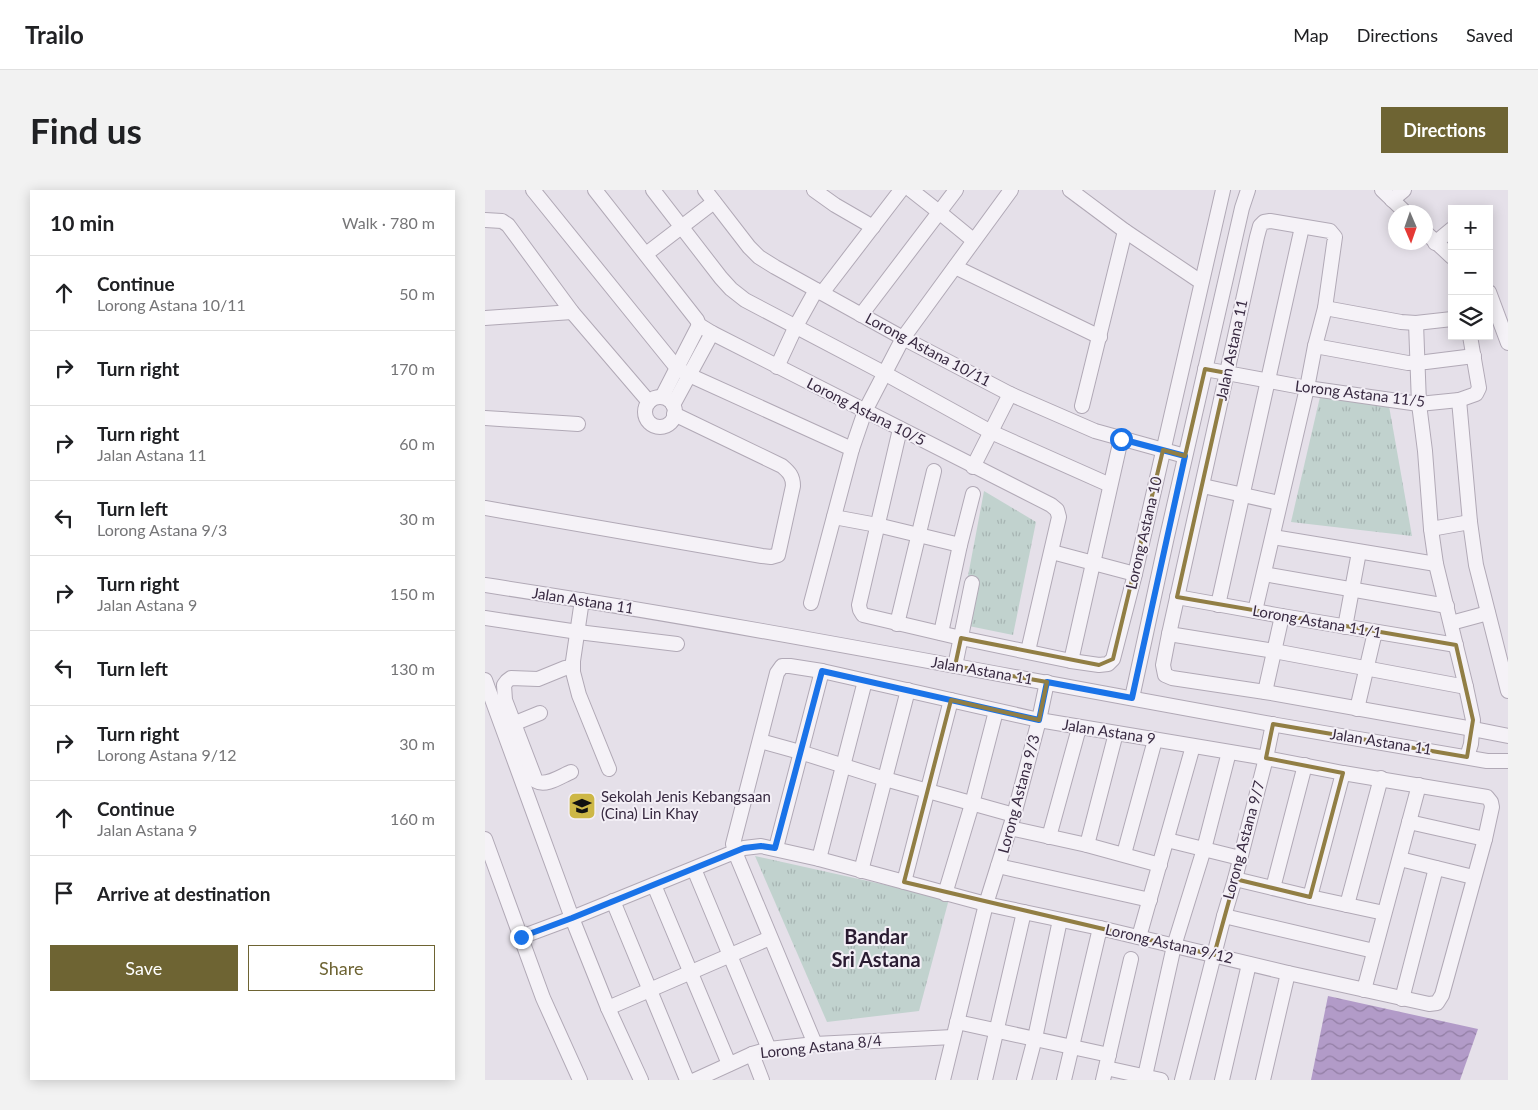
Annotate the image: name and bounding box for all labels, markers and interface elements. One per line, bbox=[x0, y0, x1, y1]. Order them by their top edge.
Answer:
text: Trailo bbox=[25, 20, 84, 49]
text: Map bbox=[1293, 24, 1329, 46]
text: Directions bbox=[1357, 24, 1438, 46]
text: Saved bbox=[1466, 24, 1513, 46]
button: Directions bbox=[1381, 107, 1508, 153]
text: Find us bbox=[30, 109, 142, 151]
north arrow bbox=[1388, 205, 1433, 250]
map controls bbox=[1448, 205, 1493, 340]
button: + bbox=[1448, 205, 1493, 250]
text: 10 min bbox=[50, 210, 114, 235]
text: Walk · 780 m bbox=[342, 213, 435, 232]
button: − bbox=[1448, 250, 1493, 295]
text: Continue bbox=[97, 272, 175, 295]
icon: ahead bbox=[50, 279, 78, 307]
text: 50 m bbox=[399, 284, 435, 303]
text: Lorong Astana 10/11 bbox=[97, 295, 246, 314]
button: layers bbox=[1448, 295, 1493, 340]
street label: Jalan Astana 11 bbox=[1212, 298, 1251, 402]
street label: Lorong Astana 10/11 bbox=[863, 308, 994, 390]
icon: right bbox=[50, 354, 78, 382]
text: Turn right bbox=[97, 357, 179, 380]
text: 170 m bbox=[390, 359, 435, 378]
street label: Lorong Astana 10/5 bbox=[804, 373, 929, 449]
street label: Lorong Astana 11/5 bbox=[1294, 376, 1426, 410]
text: Turn right bbox=[97, 422, 179, 445]
route start bbox=[1110, 428, 1133, 451]
icon: right bbox=[50, 429, 78, 457]
text: 60 m bbox=[399, 434, 435, 453]
text: Jalan Astana 11 bbox=[97, 445, 207, 464]
street label: Lorong Astana 10 bbox=[1121, 474, 1165, 591]
text: Turn left bbox=[97, 497, 168, 520]
icon: left bbox=[50, 504, 78, 532]
text: 30 m bbox=[399, 509, 435, 528]
text: Lorong Astana 9/3 bbox=[97, 520, 227, 539]
text: Turn right bbox=[97, 572, 179, 595]
icon: right bbox=[50, 579, 78, 607]
street label: Jalan Astana 11 bbox=[531, 583, 635, 617]
text: 150 m bbox=[390, 584, 435, 603]
text: Jalan Astana 9 bbox=[97, 595, 197, 614]
street label: Lorong Astana 11/1 bbox=[1251, 601, 1383, 641]
street label: Jalan Astana 11 bbox=[930, 652, 1034, 688]
icon: left bbox=[50, 654, 78, 682]
text: Turn left bbox=[97, 657, 168, 680]
text: 130 m bbox=[390, 659, 435, 678]
street label: Jalan Astana 9 bbox=[1061, 715, 1157, 747]
text: Turn right bbox=[97, 722, 179, 745]
street label: Jalan Astana 11 bbox=[1329, 724, 1433, 758]
icon: right bbox=[50, 729, 78, 757]
street label: Lorong Astana 9/3 bbox=[994, 732, 1043, 855]
text: 30 m bbox=[399, 734, 435, 753]
text: Lorong Astana 9/12 bbox=[97, 745, 237, 764]
street label: Lorong Astana 9/7 bbox=[1219, 778, 1268, 901]
place label: Sekolah Jenis Kebangsaan (Cina) Lin Khay bbox=[601, 787, 771, 822]
school or university icon: Sekolah Jenis Kebangsaan (Cina) Lin Khay bbox=[567, 791, 597, 821]
text: Continue bbox=[97, 797, 175, 820]
icon: ahead bbox=[50, 804, 78, 832]
text: 160 m bbox=[390, 809, 435, 828]
text: Jalan Astana 9 bbox=[97, 820, 197, 839]
icon: arrive bbox=[50, 879, 78, 907]
text: Arrive at destination bbox=[97, 882, 270, 905]
street label: Lorong Astana 9/12 bbox=[1103, 920, 1235, 967]
district label: Bandar Sri Astana bbox=[831, 924, 921, 971]
route end bbox=[510, 926, 533, 949]
button: Save bbox=[50, 945, 238, 991]
button: Share bbox=[248, 945, 435, 991]
street label: Lorong Astana 8/4 bbox=[759, 1031, 883, 1061]

